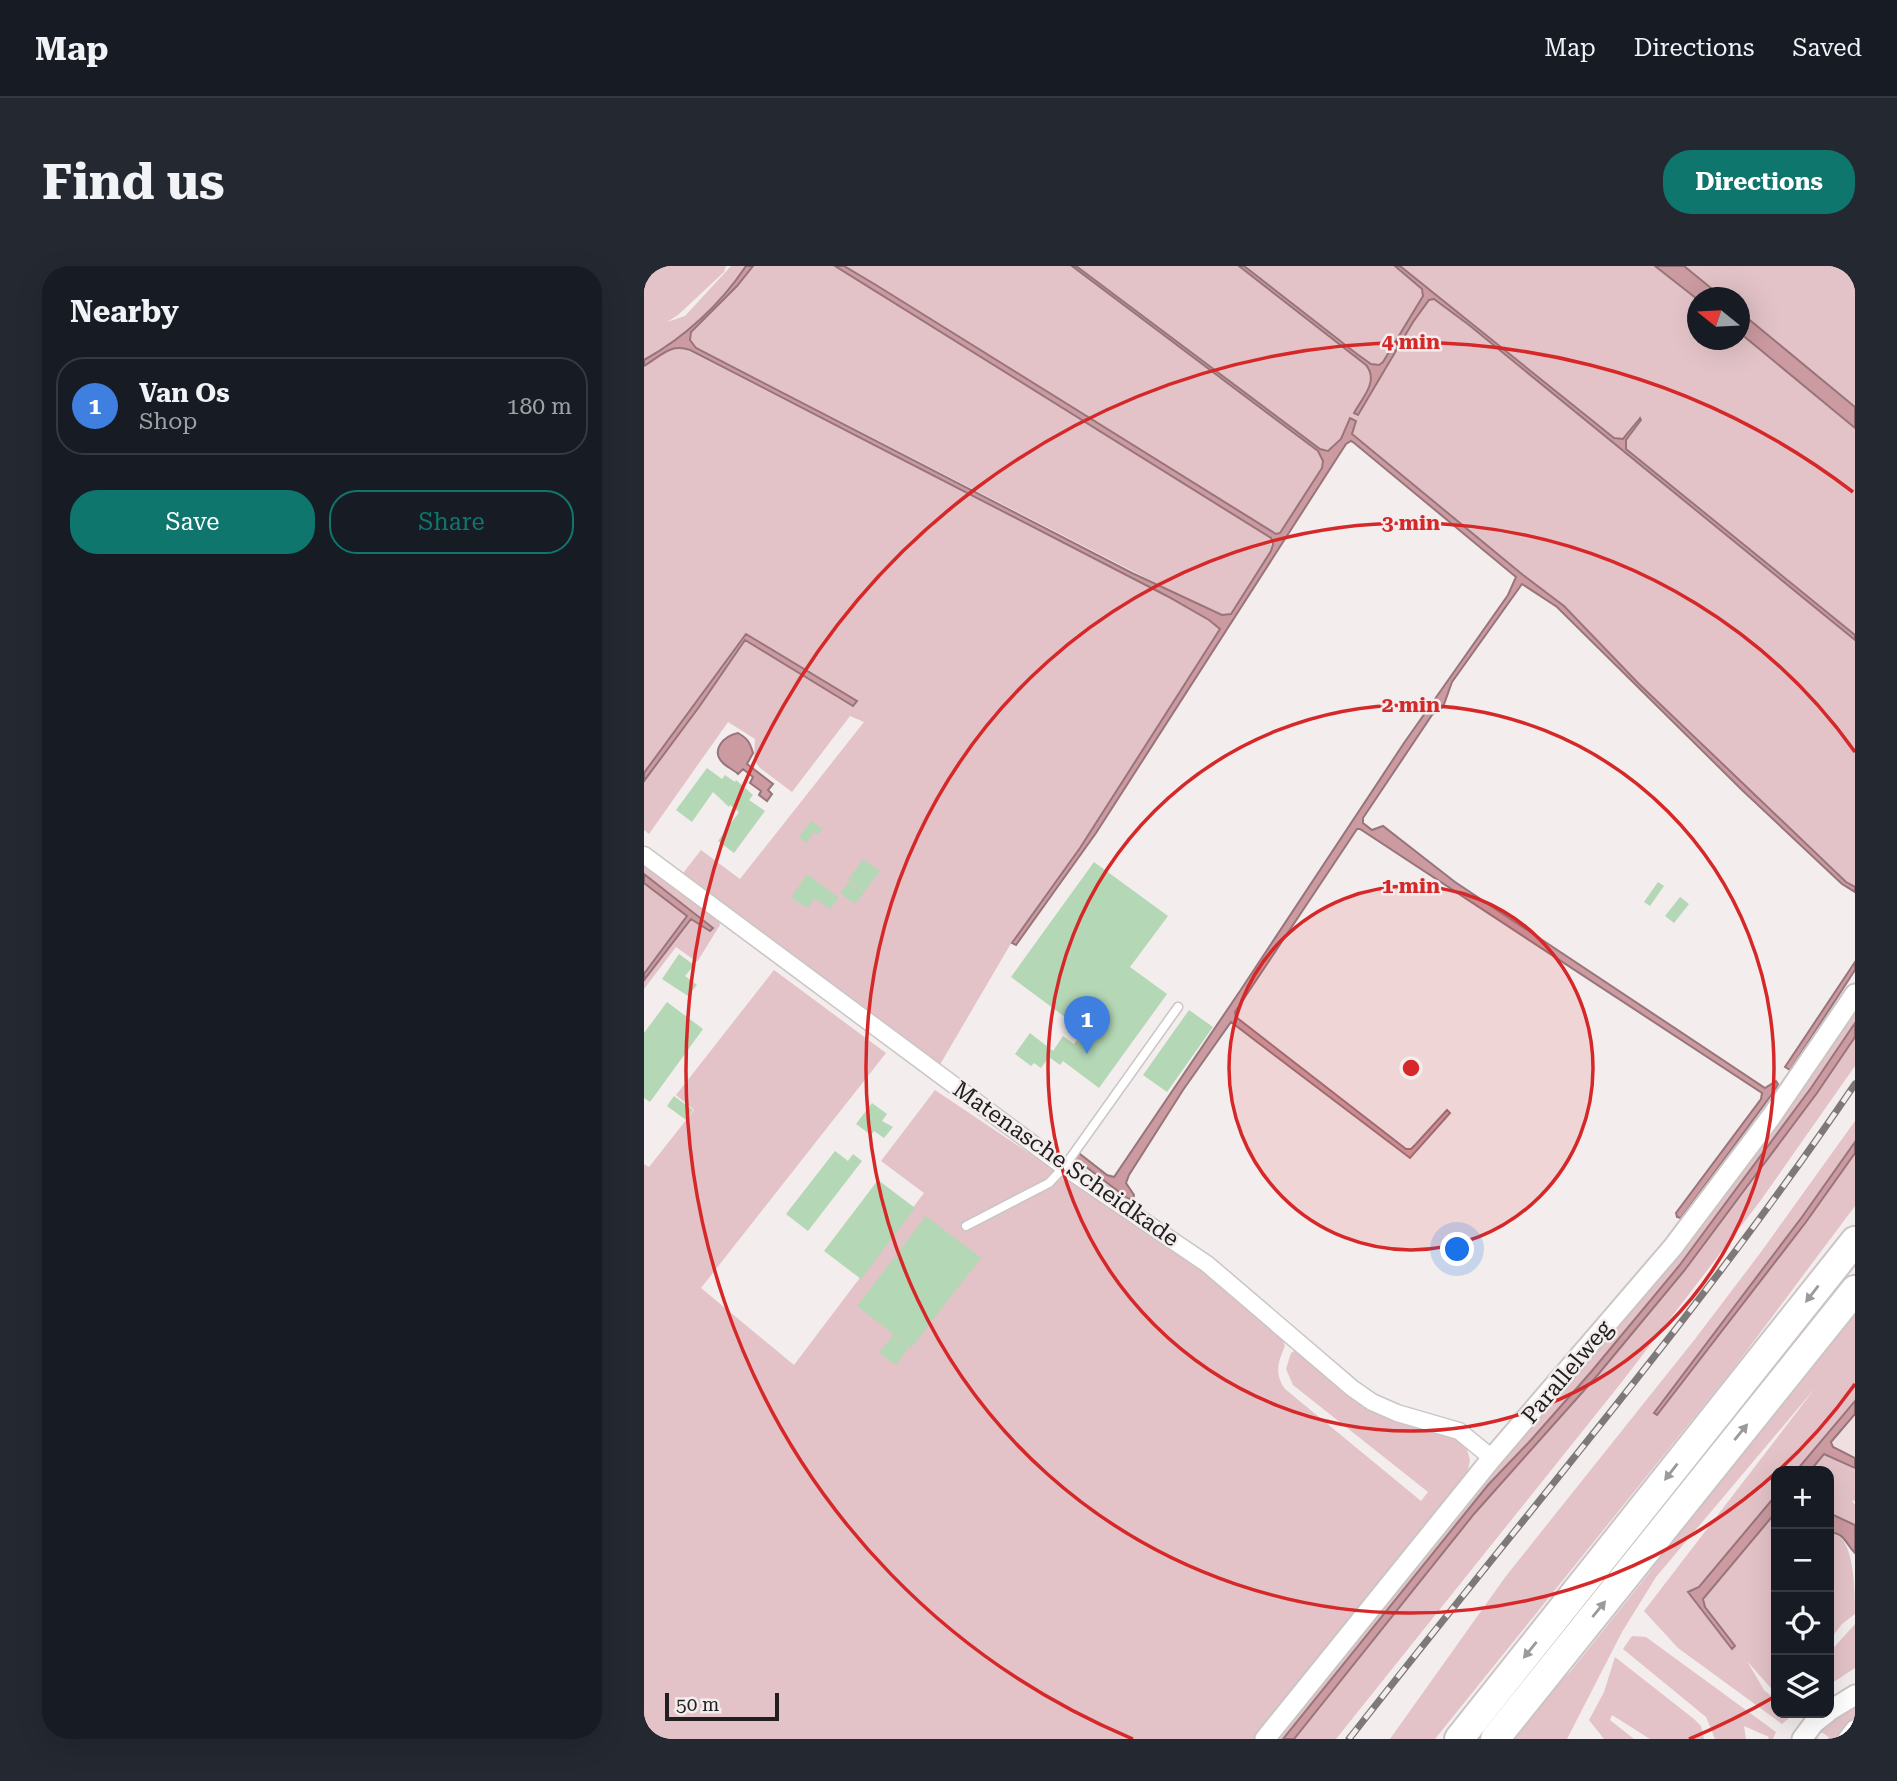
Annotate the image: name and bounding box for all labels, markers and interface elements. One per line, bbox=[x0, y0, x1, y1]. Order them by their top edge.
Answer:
text: Map bbox=[35, 29, 109, 68]
text: Map bbox=[1544, 34, 1596, 62]
text: Directions bbox=[1634, 34, 1754, 62]
text: Saved bbox=[1792, 34, 1862, 62]
button: Directions bbox=[1663, 150, 1855, 214]
text: Find us bbox=[42, 154, 225, 211]
north arrow bbox=[1687, 287, 1750, 350]
text: Nearby bbox=[70, 294, 179, 329]
text: 4 min bbox=[1382, 330, 1440, 354]
text: Van Os bbox=[139, 378, 230, 408]
text: 1 bbox=[89, 393, 101, 420]
text: 180 m bbox=[507, 393, 572, 420]
text: Shop bbox=[139, 408, 197, 435]
button: Save bbox=[70, 490, 315, 554]
button: Share bbox=[329, 490, 574, 554]
text: 3 min bbox=[1382, 511, 1440, 535]
text: 2 min bbox=[1382, 693, 1440, 717]
text: 1 min bbox=[1382, 874, 1440, 898]
pin: 1 bbox=[1064, 996, 1110, 1054]
centre of rings bbox=[1399, 1056, 1423, 1080]
street label: Matenasche Scheidkade bbox=[948, 1076, 1184, 1252]
your location bbox=[1440, 1232, 1474, 1266]
one-way arrow bbox=[1806, 1285, 1820, 1303]
street label: Parallelweg bbox=[1516, 1315, 1618, 1429]
one-way arrow bbox=[1734, 1423, 1749, 1441]
one-way arrow bbox=[1664, 1463, 1679, 1481]
map controls bbox=[1771, 1466, 1834, 1718]
button: + bbox=[1771, 1466, 1834, 1529]
button: − bbox=[1771, 1529, 1834, 1592]
button: locate bbox=[1771, 1592, 1834, 1655]
one-way arrow bbox=[1591, 1601, 1606, 1618]
one-way arrow bbox=[1522, 1641, 1537, 1659]
button: layers bbox=[1771, 1655, 1834, 1718]
scale bar bbox=[665, 1690, 779, 1722]
text: 50 m bbox=[676, 1693, 719, 1716]

